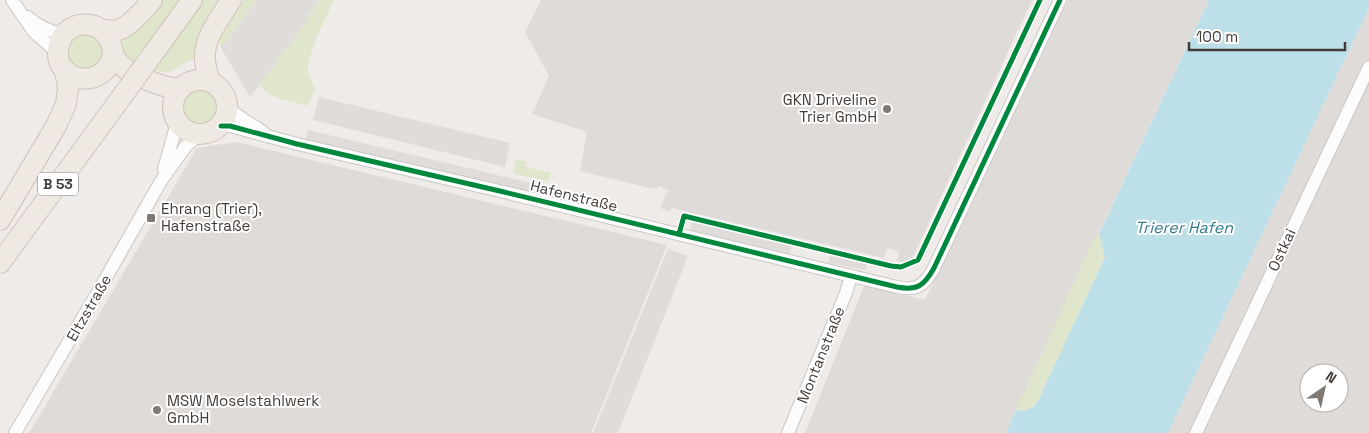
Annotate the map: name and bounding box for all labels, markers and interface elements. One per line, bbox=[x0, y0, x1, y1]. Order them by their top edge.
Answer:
scale bar bbox=[1189, 20, 1345, 52]
text: 100 m bbox=[1196, 27, 1238, 46]
place label: GKN Driveline Trier GmbH bbox=[783, 90, 877, 126]
marker: GKN Driveline Trier GmbH bbox=[881, 103, 893, 115]
road number: B 53 bbox=[38, 172, 78, 195]
street label: Hafenstraße bbox=[529, 175, 620, 216]
place label: Ehrang (Trier), Hafenstraße bbox=[161, 199, 262, 235]
marker: Ehrang (Trier), Hafenstraße bbox=[145, 212, 157, 224]
water label: Trierer Hafen bbox=[1135, 217, 1234, 238]
street label: Ostkai bbox=[1263, 225, 1300, 274]
street label: Eltzstraße bbox=[62, 271, 115, 344]
street label: Montanstraße bbox=[792, 303, 849, 406]
north arrow bbox=[1299, 363, 1349, 413]
text: N bbox=[1322, 367, 1340, 387]
place label: MSW Moselstahlwerk GmbH bbox=[167, 391, 319, 427]
marker: MSW Moselstahlwerk GmbH bbox=[151, 404, 163, 416]

